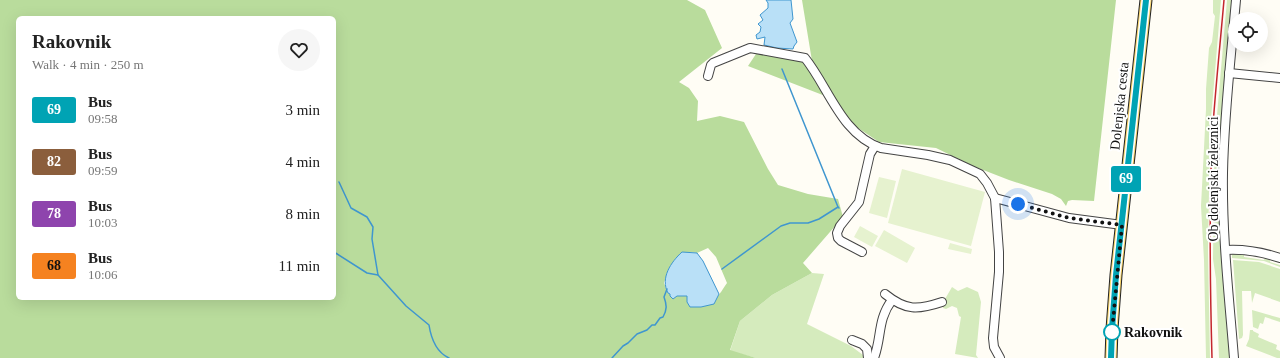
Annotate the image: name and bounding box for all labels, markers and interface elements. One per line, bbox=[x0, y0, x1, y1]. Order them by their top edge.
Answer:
map controls bbox=[1228, 12, 1268, 52]
button: locate bbox=[1228, 12, 1268, 52]
button: heart bbox=[278, 29, 320, 71]
text: Rakovnik bbox=[32, 31, 111, 52]
text: Walk · 4 min · 250 m bbox=[32, 57, 144, 72]
street label: Dolenjska cesta bbox=[1107, 61, 1132, 151]
text: Bus bbox=[88, 94, 112, 110]
text: 69 bbox=[47, 102, 61, 117]
text: 3 min bbox=[285, 102, 320, 118]
text: 09:58 bbox=[88, 111, 118, 126]
street label: Ob dolenjski železnici bbox=[1206, 116, 1221, 242]
text: Bus bbox=[88, 146, 112, 162]
text: 82 bbox=[47, 154, 61, 169]
text: 4 min bbox=[285, 154, 320, 170]
text: 09:59 bbox=[88, 163, 118, 178]
line badge: 69 bbox=[1108, 166, 1144, 192]
text: 69 bbox=[1119, 171, 1133, 186]
your location bbox=[1008, 194, 1028, 214]
text: Bus bbox=[88, 198, 112, 214]
text: 78 bbox=[47, 206, 61, 221]
text: 8 min bbox=[285, 206, 320, 222]
text: 10:03 bbox=[88, 215, 118, 230]
text: Bus bbox=[88, 250, 112, 266]
text: 68 bbox=[47, 258, 61, 273]
text: 11 min bbox=[278, 258, 320, 274]
text: 10:06 bbox=[88, 267, 118, 282]
marker: Rakovnik bbox=[1103, 323, 1121, 341]
place label: Rakovnik bbox=[1124, 325, 1183, 340]

